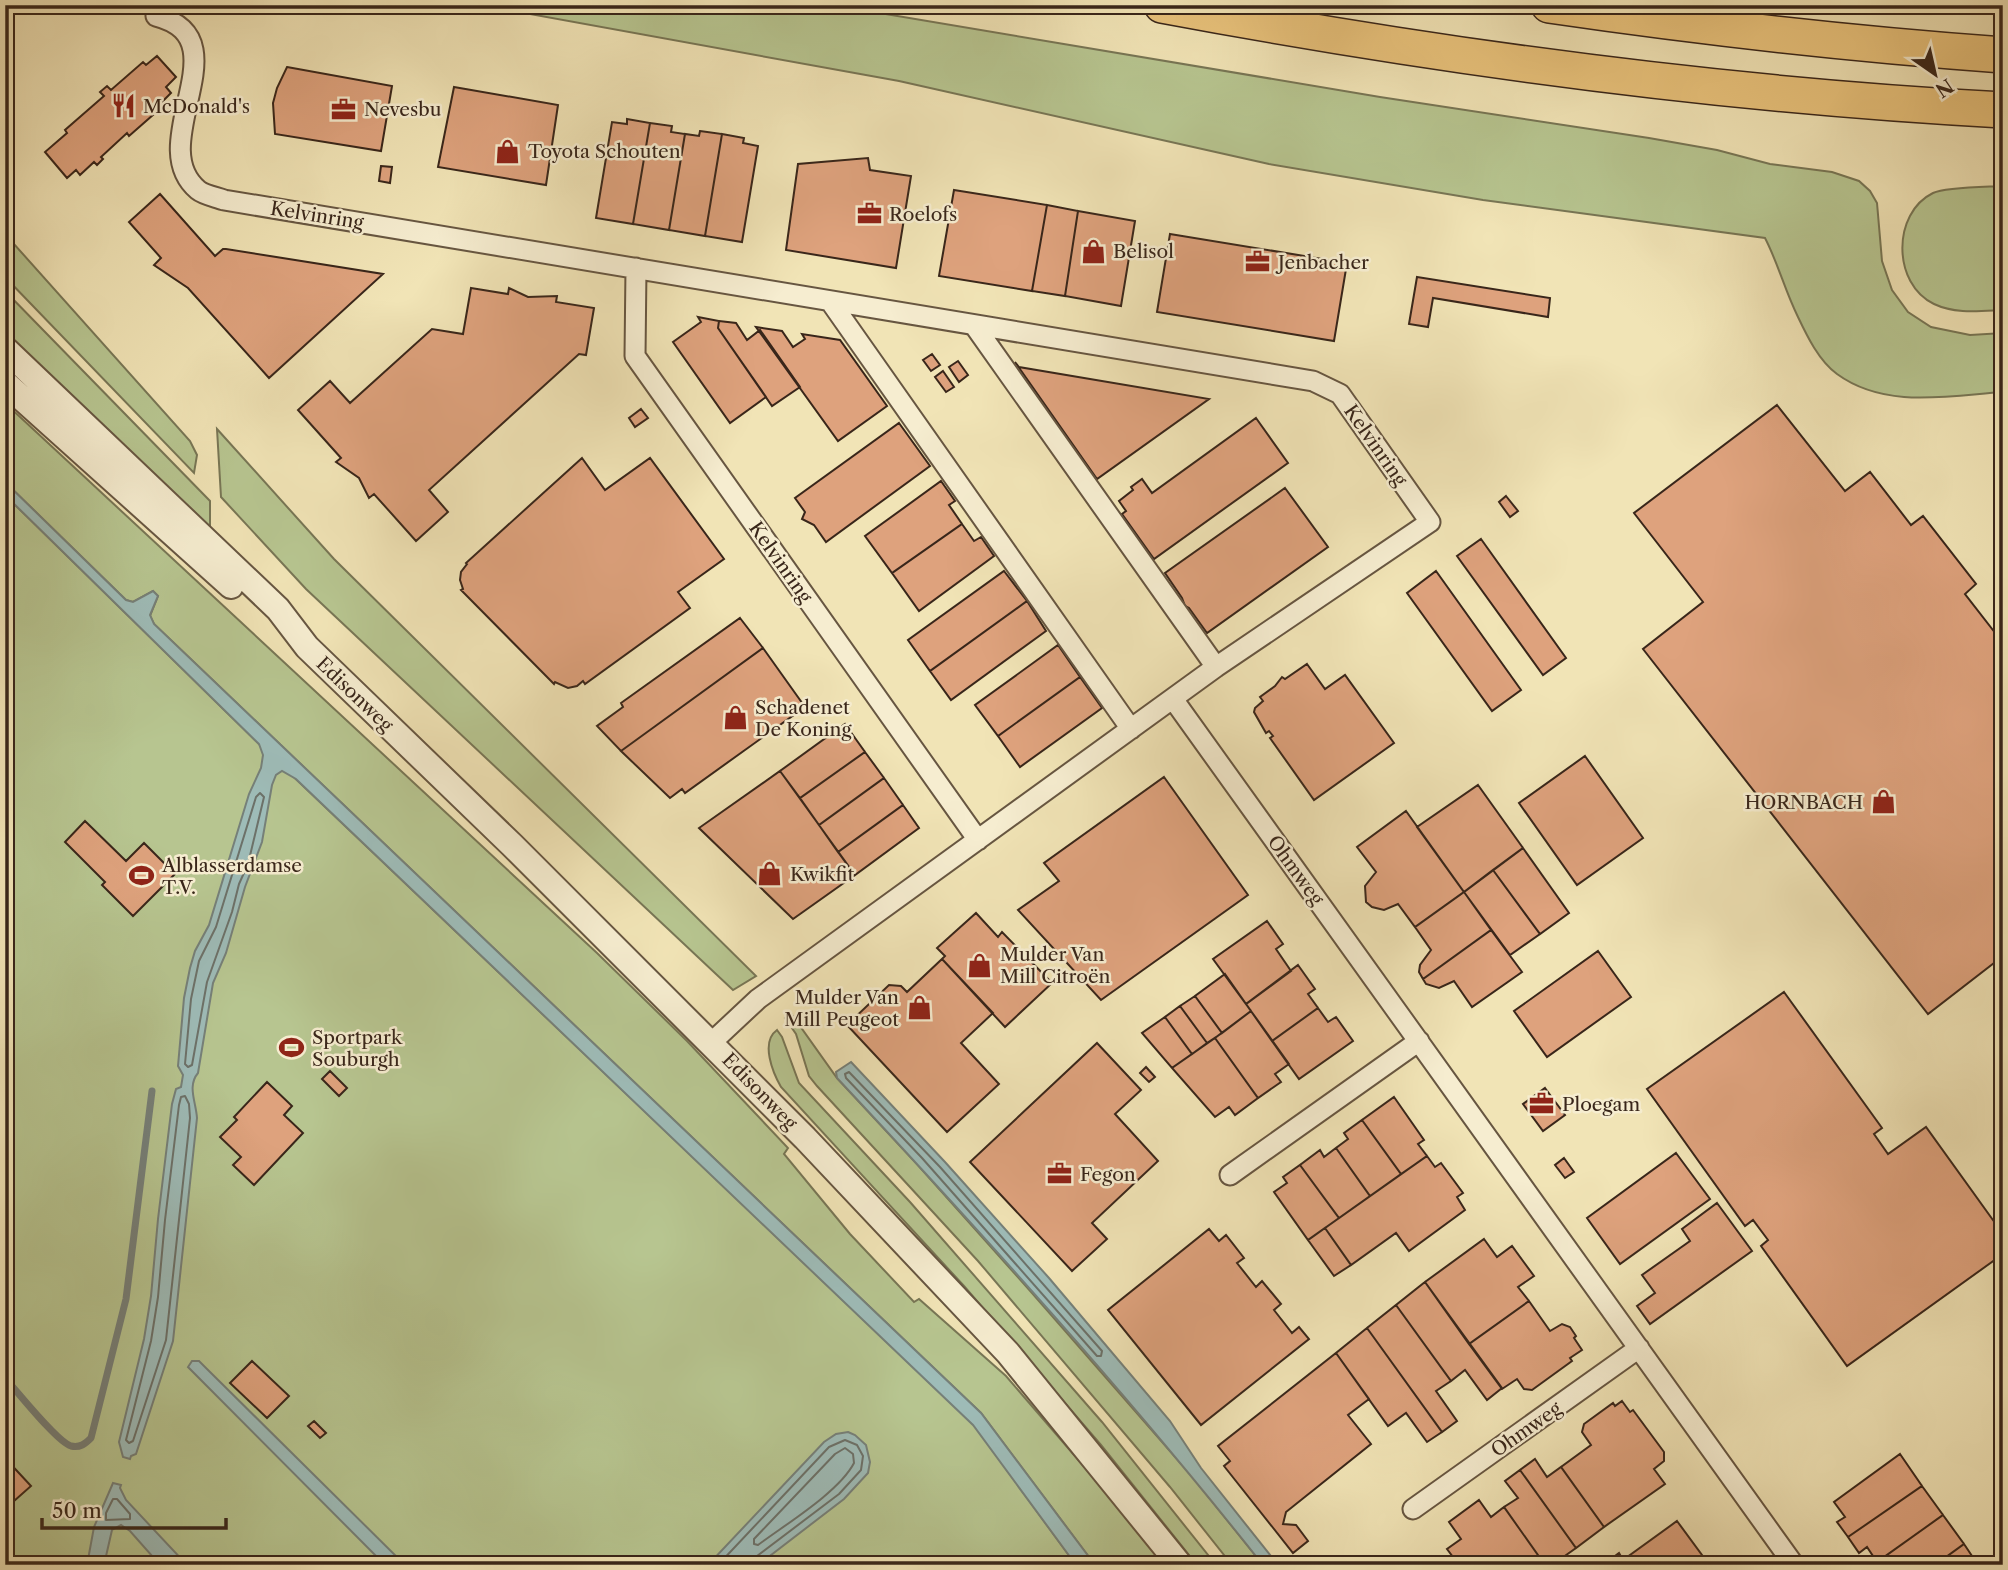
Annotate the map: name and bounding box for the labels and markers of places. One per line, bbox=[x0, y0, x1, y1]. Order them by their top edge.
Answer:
restaurant icon: McDonald's bbox=[109, 92, 137, 120]
place label: McDonald's bbox=[143, 95, 250, 118]
office icon: Nevesbu bbox=[330, 95, 358, 123]
place label: Nevesbu bbox=[364, 98, 442, 121]
shop icon: Toyota Schouten bbox=[494, 137, 522, 165]
place label: Toyota Schouten bbox=[528, 140, 681, 163]
office icon: Roelofs bbox=[855, 200, 883, 228]
place label: Roelofs bbox=[889, 203, 957, 226]
shop icon: Belisol bbox=[1079, 237, 1107, 265]
place label: Belisol bbox=[1113, 240, 1174, 263]
office icon: Jenbacher bbox=[1244, 248, 1272, 276]
place label: Jenbacher bbox=[1275, 251, 1369, 274]
place label: Schadenet De Koning bbox=[755, 696, 852, 741]
shop icon: Schadenet De Koning bbox=[721, 704, 749, 732]
shop icon: HORNBACH bbox=[1869, 788, 1897, 816]
place label: HORNBACH bbox=[1744, 791, 1863, 814]
place label: Alblasserdamse T.V. bbox=[161, 854, 302, 899]
shop icon: Kwikfit bbox=[756, 860, 784, 888]
sports icon: Alblasserdamse T.V. bbox=[128, 862, 156, 890]
place label: Kwikfit bbox=[790, 863, 855, 886]
place label: Mulder Van Mill Citroën bbox=[1000, 943, 1111, 988]
shop icon: Mulder Van Mill Citroën bbox=[966, 951, 994, 979]
place label: Mulder Van Mill Peugeot bbox=[784, 986, 899, 1031]
shop icon: Mulder Van Mill Peugeot bbox=[905, 994, 933, 1022]
place label: Sportpark Souburgh bbox=[312, 1026, 403, 1071]
sports icon: Sportpark Souburgh bbox=[278, 1034, 306, 1062]
office icon: Ploegam bbox=[1528, 1090, 1556, 1118]
place label: Ploegam bbox=[1562, 1093, 1640, 1116]
office icon: Fegon bbox=[1046, 1160, 1074, 1188]
place label: Fegon bbox=[1080, 1163, 1136, 1186]

